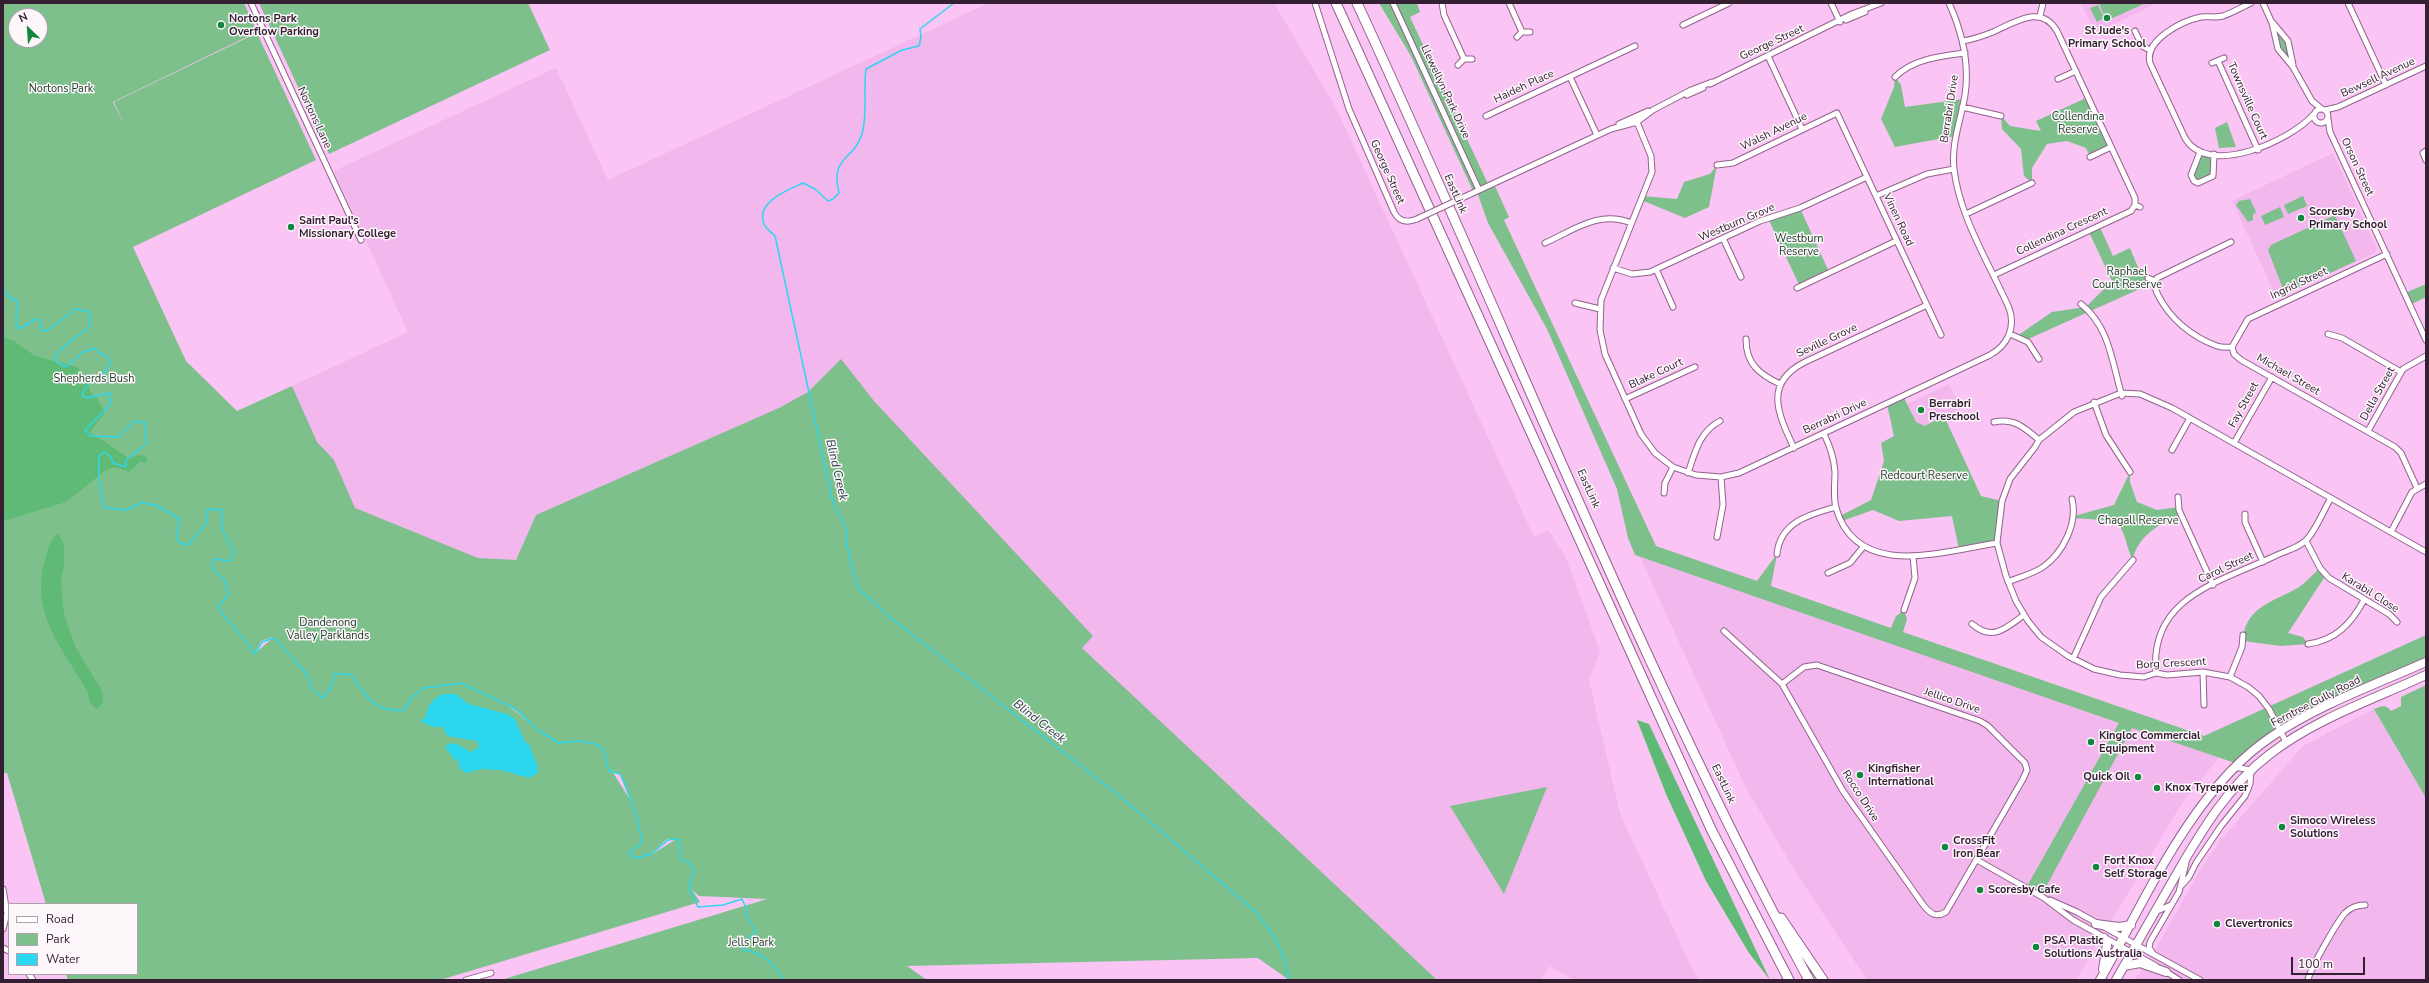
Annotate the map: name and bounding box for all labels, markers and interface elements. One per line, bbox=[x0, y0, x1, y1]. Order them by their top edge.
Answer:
north arrow bbox=[8, 8, 48, 48]
text: N bbox=[16, 9, 30, 26]
place label: Nortons Park Overflow Parking bbox=[229, 12, 319, 38]
marker: St Jude's Primary School bbox=[2102, 13, 2112, 23]
marker: Nortons Park Overflow Parking bbox=[216, 20, 226, 30]
street label: George Street bbox=[1738, 22, 1806, 64]
place label: St Jude's Primary School bbox=[2068, 24, 2146, 50]
street label: Llewellyn Park Drive bbox=[1417, 43, 1473, 141]
street label: Bewsell Avenue bbox=[2339, 55, 2417, 101]
street label: Townsville Court bbox=[2224, 60, 2270, 142]
street label: Haideh Place bbox=[1492, 67, 1556, 107]
street label: Berrabri Drive bbox=[1938, 74, 1962, 144]
park label: Nortons Park bbox=[29, 82, 93, 96]
street label: Nortons Lane bbox=[294, 85, 334, 151]
street label: Walsh Avenue bbox=[1739, 110, 1809, 154]
park label: Collendina Reserve bbox=[2052, 110, 2104, 136]
street label: Orson Street bbox=[2338, 136, 2376, 198]
street label: George Street bbox=[1367, 138, 1407, 206]
street label: EastLink bbox=[1441, 172, 1469, 216]
street label: Vinen Road bbox=[1880, 191, 1916, 249]
street label: Westburn Grove bbox=[1697, 201, 1777, 245]
street label: Collendina Crescent bbox=[2014, 205, 2110, 259]
place label: Scoresby Primary School bbox=[2309, 205, 2387, 231]
marker: Scoresby Primary School bbox=[2296, 213, 2306, 223]
place label: Saint Paul's Missionary College bbox=[299, 214, 396, 240]
marker: Saint Paul's Missionary College bbox=[286, 222, 296, 232]
park label: Westburn Reserve bbox=[1774, 232, 1824, 258]
park label: Raphael Court Reserve bbox=[2092, 265, 2162, 291]
street label: Ingrid Street bbox=[2268, 265, 2330, 303]
street label: Seville Grove bbox=[1795, 321, 1859, 361]
street label: Michael Street bbox=[2254, 352, 2322, 398]
street label: Blake Court bbox=[1627, 356, 1685, 392]
street label: Della Street bbox=[2358, 365, 2398, 423]
park label: Shepherds Bush bbox=[54, 372, 134, 386]
street label: Fay Street bbox=[2226, 380, 2262, 430]
street label: Berrabri Drive bbox=[1801, 396, 1869, 438]
place label: Berrabri Preschool bbox=[1929, 397, 1979, 423]
marker: Berrabri Preschool bbox=[1916, 405, 1926, 415]
water label: Blind Creek bbox=[822, 438, 850, 502]
street label: EastLink bbox=[1574, 467, 1602, 511]
park label: Redcourt Reserve bbox=[1880, 469, 1968, 483]
park label: Chagall Reserve bbox=[2097, 514, 2179, 528]
street label: Carol Street bbox=[2196, 550, 2256, 586]
street label: Karabil Close bbox=[2339, 570, 2401, 616]
park label: Dandenong Valley Parklands bbox=[287, 616, 369, 642]
street label: Borg Crescent bbox=[2136, 656, 2206, 672]
street label: Ferntree Gully Road bbox=[2269, 674, 2363, 730]
street label: Jellico Drive bbox=[1922, 685, 1982, 717]
water label: Blind Creek bbox=[1010, 697, 1068, 747]
place label: Kingloc Commercial Equipment bbox=[2099, 729, 2201, 755]
marker: Kingloc Commercial Equipment bbox=[2086, 737, 2096, 747]
street label: EastLink bbox=[1708, 762, 1738, 806]
place label: Kingfisher International bbox=[1868, 762, 1934, 788]
street label: Rocco Drive bbox=[1839, 768, 1881, 824]
marker: Kingfisher International bbox=[1855, 770, 1865, 780]
place label: Quick Oil bbox=[2083, 770, 2130, 784]
marker: Quick Oil bbox=[2133, 772, 2143, 782]
place label: Knox Tyrepower bbox=[2165, 781, 2248, 795]
marker: Knox Tyrepower bbox=[2152, 783, 2162, 793]
place label: Simoco Wireless Solutions bbox=[2290, 814, 2376, 840]
marker: Simoco Wireless Solutions bbox=[2277, 822, 2287, 832]
place label: CrossFit Iron Bear bbox=[1953, 834, 2000, 860]
marker: CrossFit Iron Bear bbox=[1940, 842, 1950, 852]
place label: Fort Knox Self Storage bbox=[2104, 854, 2168, 880]
marker: Fort Knox Self Storage bbox=[2091, 862, 2101, 872]
place label: Scoresby Cafe bbox=[1988, 883, 2060, 897]
marker: Scoresby Cafe bbox=[1975, 885, 1985, 895]
legend bbox=[8, 903, 138, 975]
text: Road bbox=[46, 911, 74, 927]
place label: Clevertronics bbox=[2225, 917, 2293, 931]
marker: Clevertronics bbox=[2212, 919, 2222, 929]
text: Park bbox=[46, 931, 70, 947]
place label: PSA Plastic Solutions Australia bbox=[2044, 934, 2142, 960]
park label: Jells Park bbox=[728, 936, 774, 950]
marker: PSA Plastic Solutions Australia bbox=[2031, 942, 2041, 952]
scale bar bbox=[2293, 949, 2367, 975]
text: Water bbox=[46, 951, 80, 967]
text: 100 m bbox=[2298, 956, 2333, 972]

